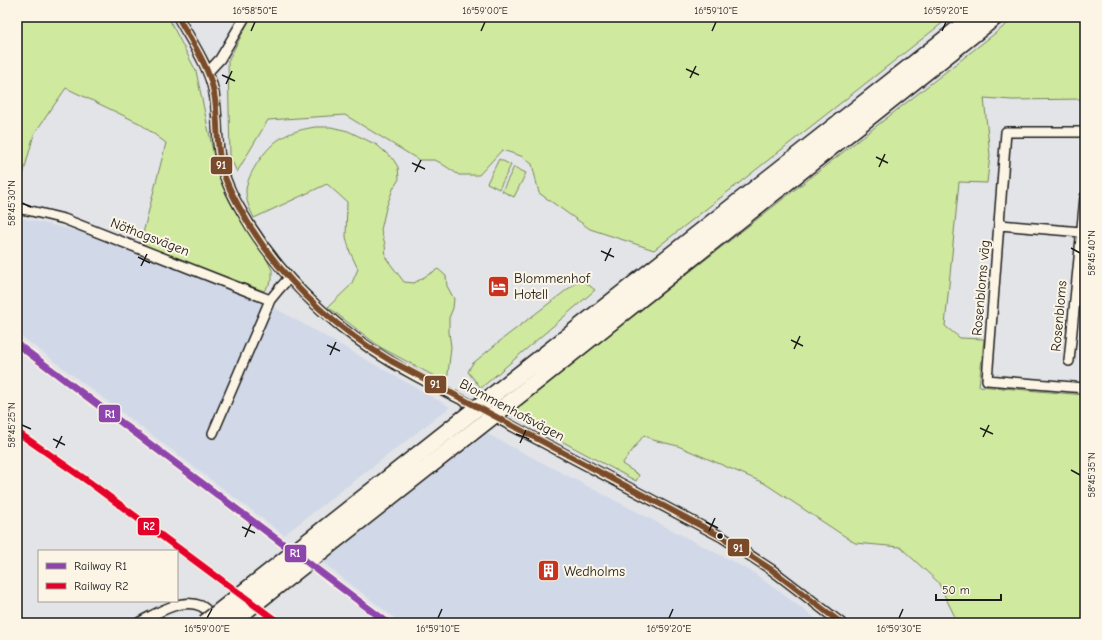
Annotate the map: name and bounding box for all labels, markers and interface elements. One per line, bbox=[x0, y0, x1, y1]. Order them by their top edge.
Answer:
text: 16°58'50"E bbox=[233, 5, 277, 17]
text: 16°59'00"E bbox=[462, 5, 508, 17]
text: 16°59'10"E bbox=[694, 5, 738, 17]
text: 16°59'20"E bbox=[924, 5, 968, 17]
line badge: 91 bbox=[210, 156, 233, 175]
text: 91 bbox=[216, 159, 226, 172]
text: 58°45'30"N bbox=[6, 180, 18, 226]
street label: Nöthagsvägen bbox=[108, 214, 192, 260]
text: 58°45'40"N bbox=[1086, 230, 1098, 276]
street label: Rosenbloms väg bbox=[968, 239, 994, 337]
place label: Blommenhof Hotell bbox=[514, 270, 591, 303]
hotel icon: Blommenhof Hotell bbox=[486, 273, 512, 299]
street label: Rosenbloms bbox=[1047, 280, 1071, 352]
line badge: 91 bbox=[424, 375, 447, 394]
street label: Blommenhofsvägen bbox=[457, 375, 567, 445]
text: 91 bbox=[430, 378, 440, 391]
text: 58°45'25"N bbox=[6, 402, 18, 448]
line badge: R1 bbox=[98, 404, 121, 423]
text: R1 bbox=[105, 408, 115, 421]
text: 58°45'35"N bbox=[1086, 452, 1098, 498]
line badge: R2 bbox=[137, 517, 160, 536]
text: R2 bbox=[143, 520, 155, 533]
unlabelled marker bbox=[715, 531, 725, 541]
line badge: 91 bbox=[727, 538, 750, 557]
text: 91 bbox=[733, 542, 743, 555]
line badge: R1 bbox=[284, 544, 307, 563]
text: R1 bbox=[290, 547, 300, 560]
legend bbox=[38, 550, 178, 602]
building icon: Wedholms bbox=[535, 558, 561, 584]
text: Railway R1 bbox=[74, 559, 127, 573]
place label: Wedholms bbox=[564, 563, 625, 580]
scale bar bbox=[936, 576, 1001, 602]
text: Railway R2 bbox=[74, 579, 129, 593]
text: 50 m bbox=[942, 583, 970, 597]
text: 16°59'00"E bbox=[184, 623, 230, 635]
text: 16°59'10"E bbox=[416, 623, 460, 635]
text: 16°59'20"E bbox=[647, 623, 691, 635]
text: 16°59'30"E bbox=[877, 623, 921, 635]

